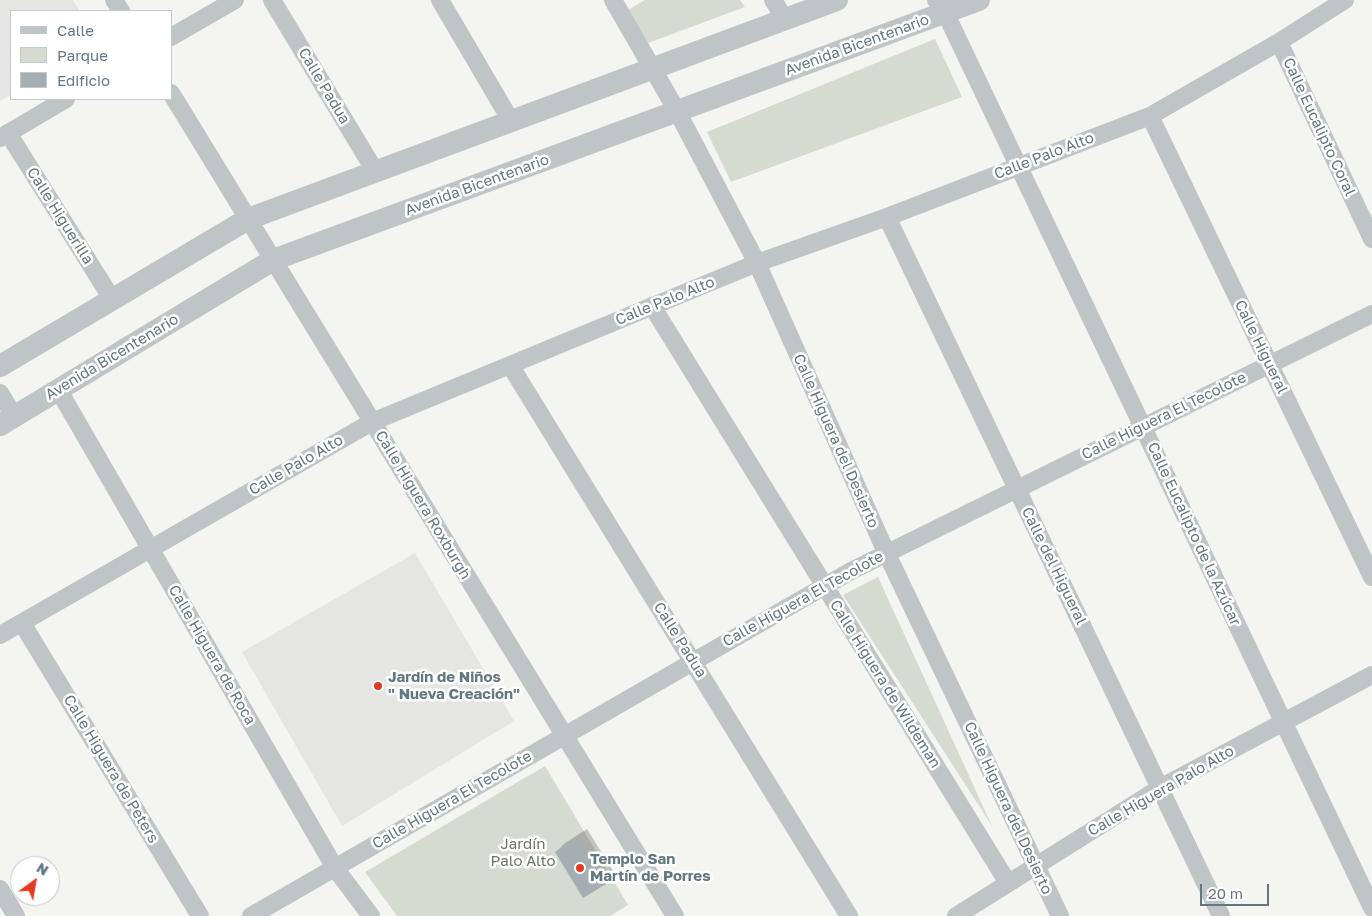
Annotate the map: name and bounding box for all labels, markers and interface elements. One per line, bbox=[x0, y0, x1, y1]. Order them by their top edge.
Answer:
legend bbox=[10, 10, 172, 100]
street label: Avenida Bicentenario bbox=[783, 11, 931, 79]
text: Calle bbox=[57, 21, 94, 39]
street label: Calle Padua bbox=[294, 45, 354, 127]
text: Parque bbox=[57, 46, 108, 64]
street label: Calle Eucalipto Coral bbox=[1279, 55, 1359, 199]
text: Edificio bbox=[57, 71, 110, 89]
street label: Calle Palo Alto bbox=[992, 129, 1096, 183]
street label: Avenida Bicentenario bbox=[403, 151, 551, 219]
street label: Calle Higuerilla bbox=[23, 164, 97, 268]
street label: Calle Palo Alto bbox=[613, 273, 717, 329]
street label: Calle Higueral bbox=[1231, 297, 1291, 397]
street label: Avenida Bicentenario bbox=[42, 310, 182, 404]
street label: Calle Higuera del Desierto bbox=[789, 351, 883, 531]
street label: Calle Higuera El Tecolote bbox=[1079, 368, 1249, 464]
street label: Calle Higuera Roxburgh bbox=[371, 427, 475, 583]
street label: Calle Palo Alto bbox=[246, 431, 346, 499]
street label: Calle Eucalipto de la Azúcar bbox=[1144, 439, 1244, 629]
street label: Calle del Higueral bbox=[1018, 504, 1090, 628]
street label: Calle Higuera El Tecolote bbox=[720, 547, 886, 651]
street label: Calle Higuera de Roca bbox=[165, 582, 259, 728]
street label: Calle Higuera de Wildeman bbox=[826, 597, 944, 771]
street label: Calle Padua bbox=[650, 599, 710, 681]
place label: Jardín de Niños " Nueva Creación" bbox=[388, 668, 520, 703]
marker: Jardín de Niños " Nueva Creación" bbox=[372, 680, 384, 692]
street label: Calle Higuera de Peters bbox=[60, 692, 162, 846]
street label: Calle Higuera del Desierto bbox=[960, 719, 1056, 897]
street label: Calle Higuera Palo Alto bbox=[1085, 742, 1237, 840]
street label: Calle Higuera El Tecolote bbox=[369, 747, 535, 853]
park label: Jardín Palo Alto bbox=[491, 835, 555, 870]
place label: Templo San Martín de Porres bbox=[590, 850, 711, 885]
north arrow bbox=[10, 856, 60, 906]
text: N bbox=[34, 859, 52, 879]
marker: Templo San Martín de Porres bbox=[574, 862, 586, 874]
scale bar bbox=[1202, 874, 1271, 906]
text: 20 m bbox=[1208, 884, 1243, 902]

